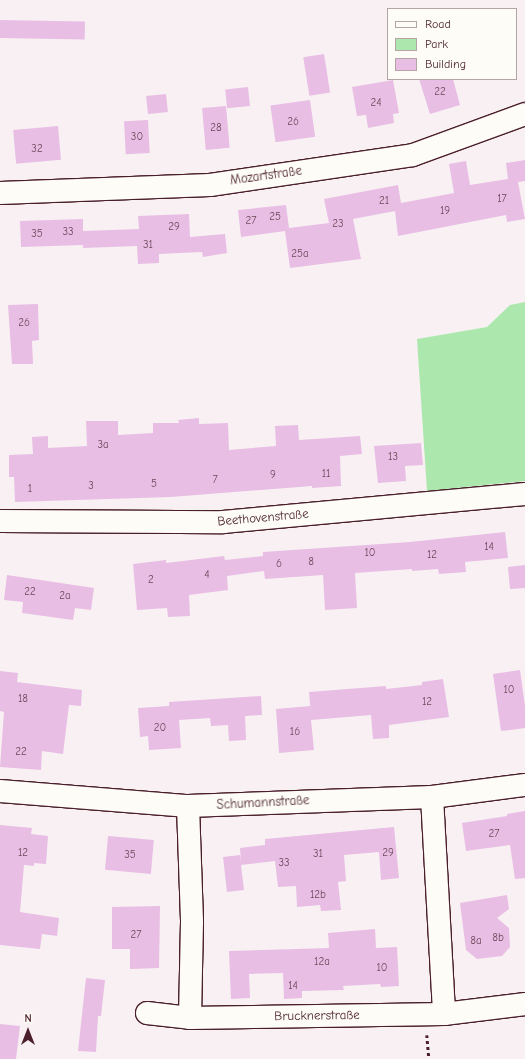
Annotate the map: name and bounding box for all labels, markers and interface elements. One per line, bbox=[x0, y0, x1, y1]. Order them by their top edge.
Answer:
legend bbox=[387, 8, 517, 80]
text: Road bbox=[425, 17, 451, 31]
text: Park bbox=[425, 37, 448, 51]
text: Building bbox=[425, 57, 466, 71]
house number: 22 bbox=[434, 85, 446, 99]
house number: 24 bbox=[370, 96, 382, 110]
house number: 26 bbox=[287, 115, 299, 129]
house number: 28 bbox=[210, 121, 222, 135]
house number: 30 bbox=[131, 130, 143, 144]
house number: 32 bbox=[31, 142, 43, 156]
street label: Mozartstraße bbox=[229, 163, 303, 189]
house number: 17 bbox=[497, 192, 507, 206]
house number: 21 bbox=[379, 194, 389, 208]
house number: 19 bbox=[440, 204, 450, 218]
house number: 25 bbox=[269, 210, 281, 224]
house number: 27 bbox=[246, 214, 256, 228]
house number: 23 bbox=[332, 217, 344, 231]
house number: 29 bbox=[168, 220, 180, 234]
house number: 33 bbox=[62, 225, 74, 239]
house number: 35 bbox=[31, 227, 43, 241]
house number: 31 bbox=[143, 238, 153, 252]
house number: 25a bbox=[291, 247, 309, 261]
house number: 26 bbox=[18, 316, 30, 330]
house number: 3a bbox=[97, 438, 109, 452]
house number: 13 bbox=[388, 450, 398, 464]
house number: 11 bbox=[322, 467, 330, 481]
house number: 9 bbox=[270, 468, 276, 482]
house number: 7 bbox=[212, 473, 218, 487]
house number: 5 bbox=[151, 477, 157, 491]
house number: 3 bbox=[88, 479, 94, 493]
house number: 1 bbox=[28, 482, 32, 496]
street label: Beethovenstraße bbox=[217, 506, 309, 530]
house number: 14 bbox=[484, 540, 494, 554]
house number: 10 bbox=[364, 546, 376, 560]
house number: 12 bbox=[427, 548, 437, 562]
house number: 8 bbox=[308, 555, 314, 569]
house number: 6 bbox=[276, 557, 282, 571]
house number: 4 bbox=[204, 568, 210, 582]
house number: 2 bbox=[148, 573, 154, 587]
house number: 22 bbox=[24, 585, 36, 599]
house number: 2a bbox=[59, 589, 71, 603]
house number: 10 bbox=[503, 683, 515, 697]
house number: 18 bbox=[18, 692, 28, 706]
house number: 12 bbox=[422, 695, 432, 709]
house number: 20 bbox=[154, 721, 166, 735]
house number: 16 bbox=[290, 725, 300, 739]
house number: 22 bbox=[15, 745, 27, 759]
street label: Schumannstraße bbox=[216, 793, 310, 813]
house number: 27 bbox=[489, 827, 499, 841]
house number: 12 bbox=[18, 846, 28, 860]
house number: 29 bbox=[382, 846, 394, 860]
house number: 31 bbox=[313, 847, 323, 861]
house number: 35 bbox=[124, 848, 136, 862]
house number: 33 bbox=[278, 856, 290, 870]
house number: 12b bbox=[310, 888, 326, 902]
house number: 27 bbox=[131, 928, 141, 942]
house number: 8b bbox=[492, 931, 504, 945]
house number: 8a bbox=[470, 934, 482, 948]
house number: 12a bbox=[314, 955, 330, 969]
house number: 10 bbox=[376, 961, 388, 975]
house number: 14 bbox=[288, 979, 298, 993]
street label: Brucknerstraße bbox=[274, 1007, 360, 1025]
north arrow bbox=[8, 1011, 48, 1051]
text: N bbox=[24, 1012, 32, 1025]

